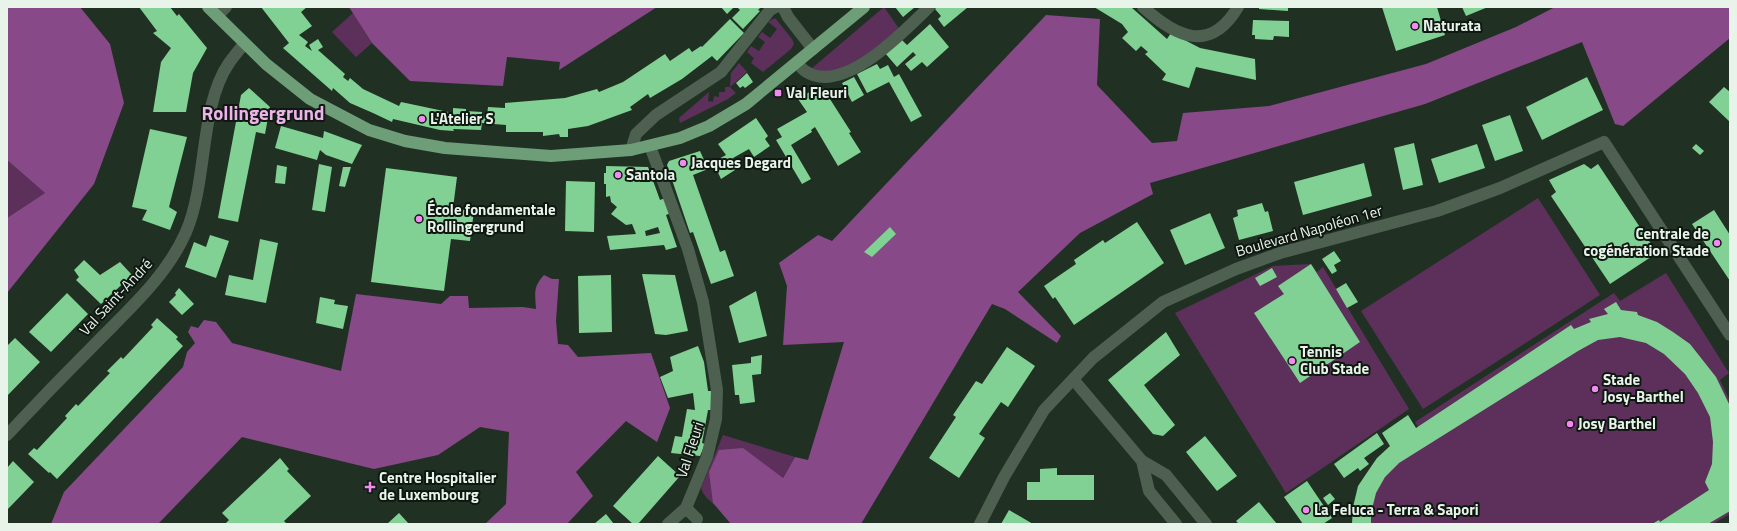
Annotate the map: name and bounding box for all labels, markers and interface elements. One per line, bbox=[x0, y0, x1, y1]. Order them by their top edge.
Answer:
place label: Naturata bbox=[1423, 14, 1482, 37]
marker: Naturata bbox=[1410, 21, 1420, 31]
place label: Val Fleuri bbox=[786, 81, 847, 104]
marker: Val Fleuri bbox=[773, 88, 783, 98]
district label: Rollingergrund bbox=[202, 98, 324, 127]
place label: L'Atelier S bbox=[430, 107, 494, 130]
marker: L'Atelier S bbox=[417, 114, 427, 124]
place label: Jacques Degard bbox=[691, 151, 791, 174]
marker: Jacques Degard bbox=[678, 158, 688, 168]
place label: Santola bbox=[626, 163, 676, 186]
marker: Santola bbox=[613, 170, 623, 180]
place label: École fondamentale Rollingergrund bbox=[427, 198, 556, 238]
street label: Boulevard Napoléon 1er bbox=[1233, 199, 1385, 263]
marker: École fondamentale Rollingergrund bbox=[414, 214, 424, 224]
place label: Centrale de cogénération Stade bbox=[1584, 222, 1709, 262]
marker: Centrale de cogénération Stade bbox=[1712, 238, 1722, 248]
street label: Val Saint-André bbox=[74, 253, 158, 340]
place label: Tennis Club Stade bbox=[1300, 340, 1369, 380]
marker: Tennis Club Stade bbox=[1287, 356, 1297, 366]
place label: Stade Josy-Barthel bbox=[1603, 368, 1684, 408]
marker: Stade Josy-Barthel bbox=[1590, 384, 1600, 394]
place label: Josy Barthel bbox=[1578, 412, 1656, 435]
street label: Val Fleuri bbox=[670, 419, 709, 481]
marker: Josy Barthel bbox=[1565, 419, 1575, 429]
place label: Centre Hospitalier de Luxembourg bbox=[379, 466, 497, 506]
marker: Centre Hospitalier de Luxembourg bbox=[364, 481, 376, 493]
place label: La Feluca - Terra & Sapori bbox=[1314, 498, 1479, 521]
marker: La Feluca - Terra & Sapori bbox=[1301, 505, 1311, 515]

